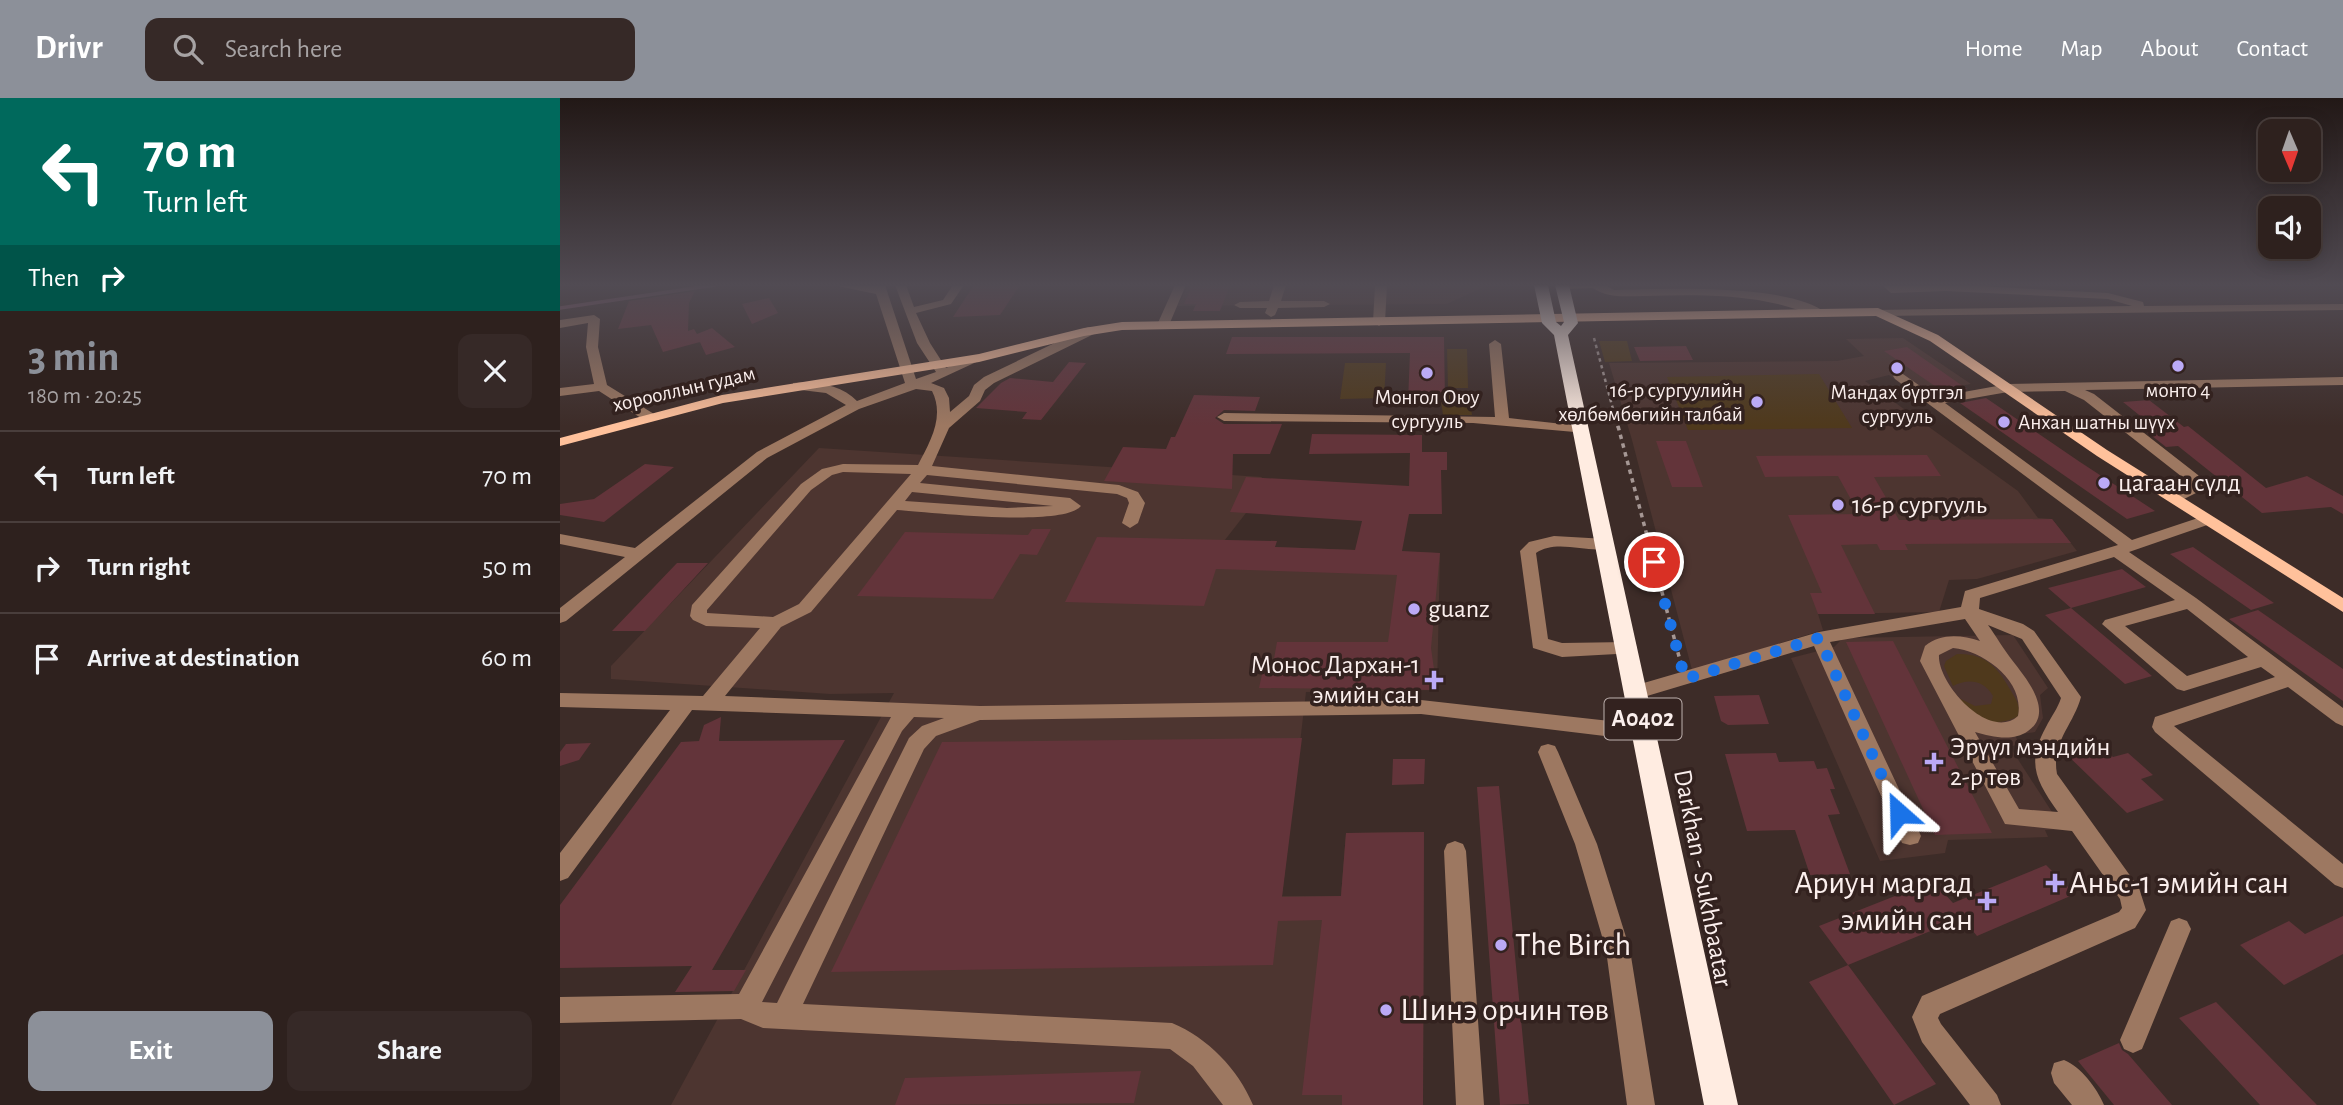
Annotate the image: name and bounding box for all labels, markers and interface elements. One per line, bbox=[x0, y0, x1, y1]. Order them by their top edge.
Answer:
search box bbox=[145, 18, 635, 81]
icon: search bbox=[169, 30, 207, 68]
text: Drivr bbox=[35, 32, 103, 65]
text: Search here bbox=[225, 36, 342, 62]
text: Home bbox=[1965, 37, 2023, 61]
text: Map bbox=[2061, 37, 2103, 61]
text: About bbox=[2141, 37, 2198, 61]
text: Contact bbox=[2236, 37, 2308, 61]
north arrow bbox=[2258, 119, 2320, 182]
map controls bbox=[2258, 119, 2321, 259]
icon: left bbox=[28, 126, 119, 217]
text: 70 m bbox=[143, 128, 237, 177]
text: Turn left bbox=[143, 186, 247, 218]
button: sound bbox=[2258, 196, 2321, 259]
icon: right bbox=[93, 259, 131, 297]
text: Then bbox=[28, 265, 79, 291]
button: close bbox=[458, 334, 532, 408]
text: 3 min bbox=[28, 336, 120, 378]
marker: монто 4 bbox=[2170, 358, 2186, 374]
marker: Мандах бүртгэл сургууль bbox=[1889, 360, 1905, 376]
street label: хорооллын гудам bbox=[611, 362, 757, 416]
marker: Монгол Оюу сургууль bbox=[1419, 365, 1435, 381]
place label: 16-р сургуулийн хөлбөмбөгийн талбай bbox=[1558, 380, 1743, 425]
place label: монто 4 bbox=[2146, 380, 2210, 401]
place label: Мандах бүртгэл сургууль bbox=[1830, 382, 1964, 427]
text: 180 m · 20:25 bbox=[28, 385, 142, 408]
place label: Монгол Оюу сургууль bbox=[1375, 387, 1479, 432]
marker: 16-р сургуулийн хөлбөмбөгийн талбай bbox=[1749, 394, 1765, 410]
place label: Анхан шатны шүүх bbox=[2018, 412, 2175, 433]
marker: Анхан шатны шүүх bbox=[1996, 414, 2012, 430]
icon: left bbox=[28, 458, 66, 496]
text: Turn left bbox=[87, 463, 175, 489]
text: 70 m bbox=[482, 463, 532, 489]
place label: цагаан сүлд bbox=[2118, 470, 2241, 496]
marker: цагаан сүлд bbox=[2096, 475, 2112, 491]
place label: 16-р сургууль bbox=[1852, 492, 1987, 518]
marker: 16-р сургууль bbox=[1830, 497, 1846, 513]
pin bbox=[1624, 532, 1684, 592]
icon: arrive bbox=[1635, 543, 1673, 581]
icon: right bbox=[28, 549, 66, 587]
text: Turn right bbox=[87, 554, 190, 580]
text: 50 m bbox=[482, 554, 532, 580]
place label: guanz bbox=[1428, 596, 1490, 622]
marker: guanz bbox=[1406, 601, 1422, 617]
icon: arrive bbox=[28, 640, 66, 678]
text: Arrive at destination bbox=[87, 645, 300, 671]
text: 60 m bbox=[481, 645, 532, 671]
place label: Монос Дархан-1 эмийн сан bbox=[1251, 652, 1420, 708]
marker: Монос Дархан-1 эмийн сан bbox=[1426, 672, 1442, 688]
road number: A0402 bbox=[1604, 698, 1682, 740]
place label: Эрүүл мэндийн 2-р төв bbox=[1950, 734, 2111, 790]
marker: Эрүүл мэндийн 2-р төв bbox=[1924, 752, 1944, 772]
street label: Darkhan - Sukhbaatar bbox=[1669, 767, 1737, 989]
position arrow bbox=[1862, 776, 1936, 850]
place label: Ариун маргад эмийн сан bbox=[1794, 867, 1973, 936]
place label: Аньс-1 эмийн сан bbox=[2069, 867, 2289, 899]
marker: Аньс-1 эмийн сан bbox=[2047, 875, 2063, 891]
marker: Ариун маргад эмийн сан bbox=[1979, 893, 1995, 909]
place label: The Birch bbox=[1515, 929, 1631, 961]
marker: The Birch bbox=[1493, 937, 1509, 953]
place label: Шинэ орчин төв bbox=[1400, 994, 1609, 1026]
marker: Шинэ орчин төв bbox=[1378, 1002, 1394, 1018]
button: Exit bbox=[28, 1011, 273, 1091]
button: Share bbox=[287, 1011, 532, 1091]

